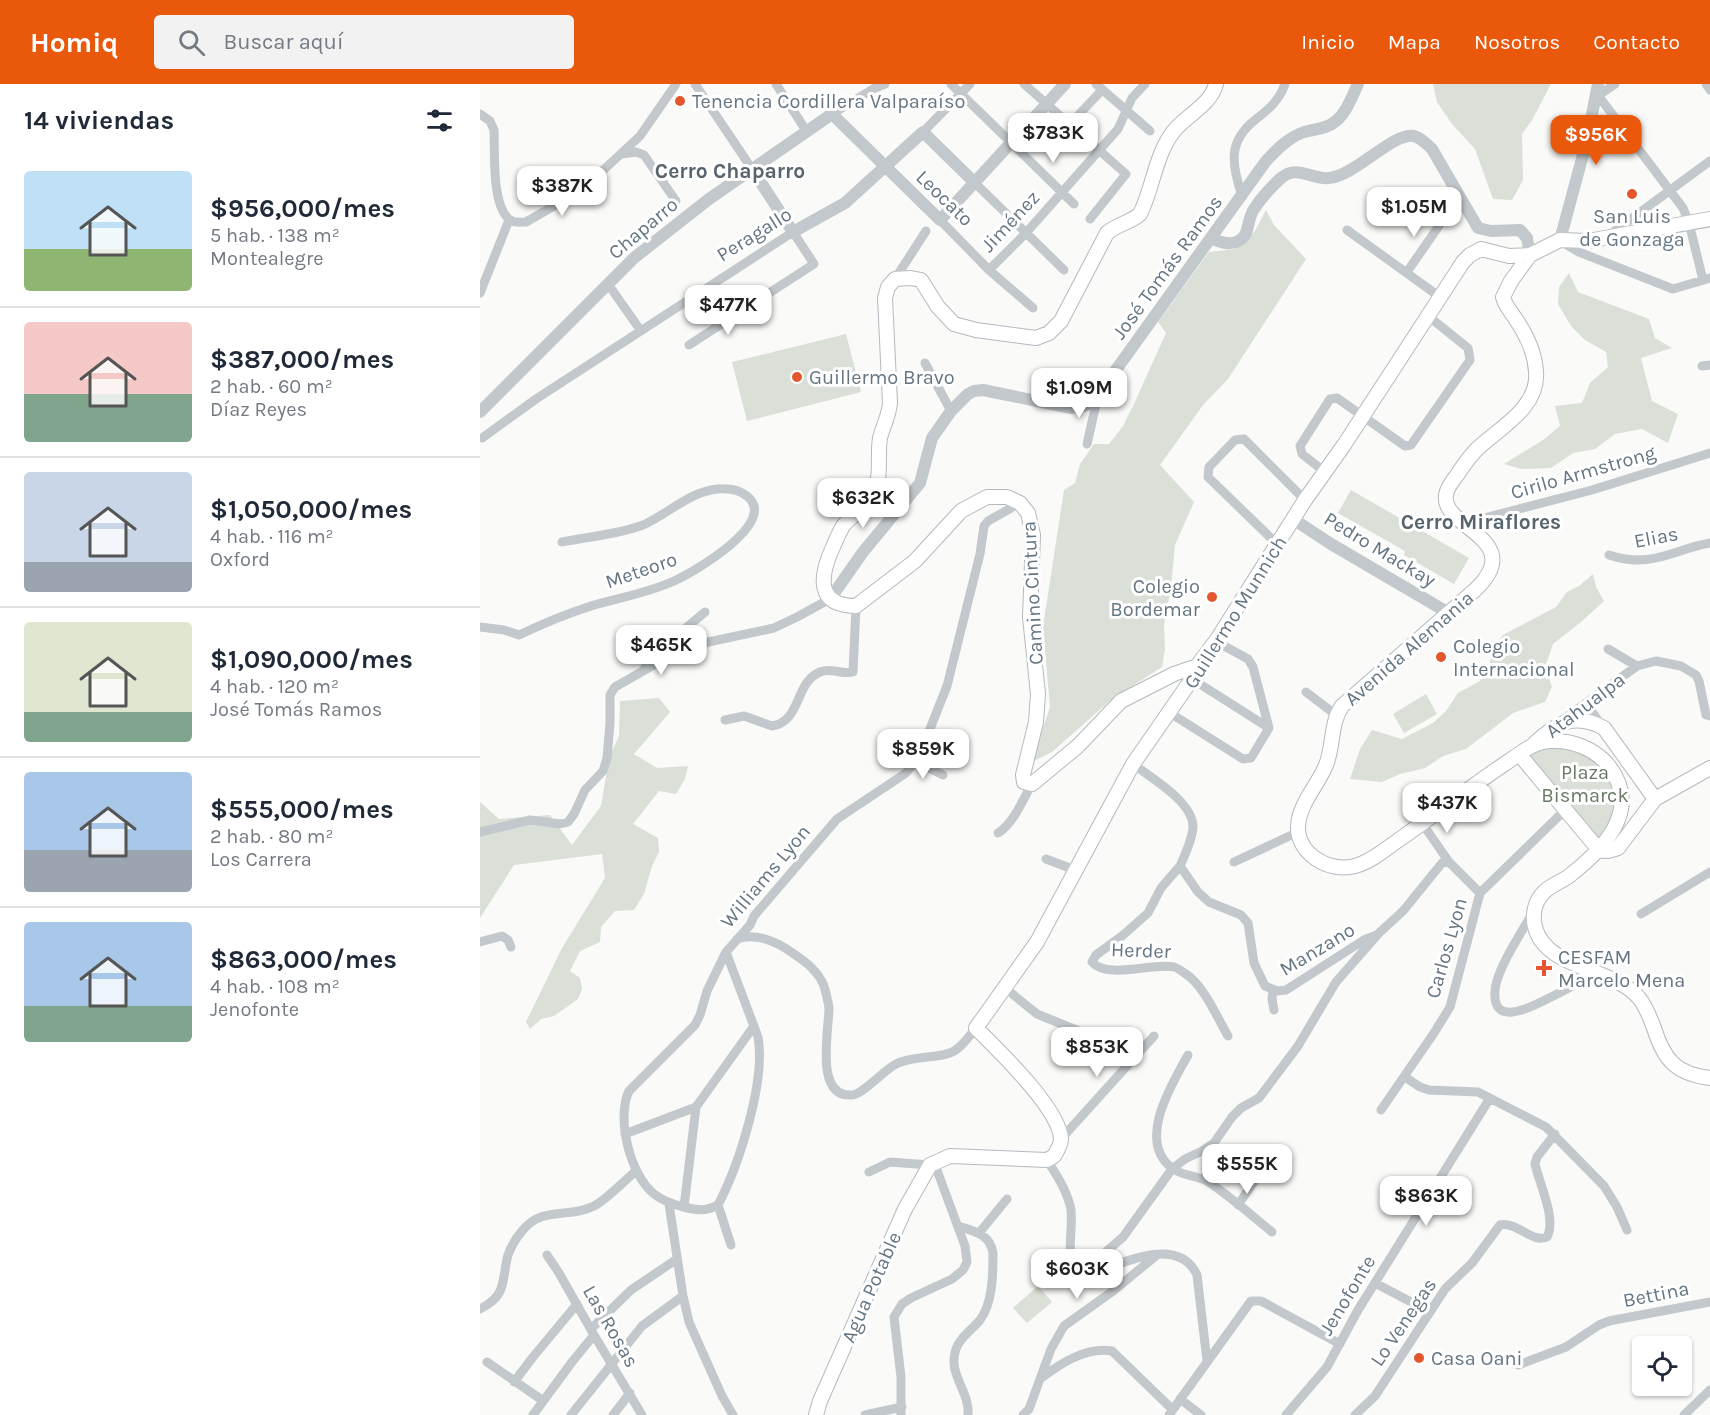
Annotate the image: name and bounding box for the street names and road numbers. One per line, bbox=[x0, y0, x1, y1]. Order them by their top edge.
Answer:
street label: Leocato bbox=[911, 166, 978, 231]
street label: Jiménez bbox=[976, 186, 1044, 257]
street label: José Tomás Ramos bbox=[1107, 191, 1227, 344]
street label: Chaparro bbox=[604, 193, 683, 264]
street label: Peragallo bbox=[713, 202, 796, 266]
street label: Cirilo Armstrong bbox=[1508, 441, 1658, 504]
street label: Pedro Mackay bbox=[1320, 507, 1440, 592]
street label: Camino Cintura bbox=[1017, 521, 1048, 665]
street label: Elias bbox=[1632, 522, 1680, 553]
street label: Guillermo Munnich bbox=[1179, 532, 1292, 693]
street label: Meteoro bbox=[602, 548, 680, 593]
street label: Avenida Alemania bbox=[1340, 586, 1478, 711]
street label: Atahualpa bbox=[1541, 668, 1630, 743]
street label: Williams Lyon bbox=[716, 820, 815, 932]
street label: Carlos Lyon bbox=[1421, 895, 1472, 1001]
street label: Manzano bbox=[1276, 918, 1359, 981]
street label: Herder bbox=[1110, 938, 1172, 963]
street label: Agua Potable bbox=[837, 1228, 906, 1346]
street label: Jenofonte bbox=[1315, 1251, 1380, 1339]
street label: Lo Venegas bbox=[1366, 1274, 1441, 1371]
street label: Bettina bbox=[1621, 1277, 1691, 1312]
street label: Las Rosas bbox=[578, 1281, 643, 1371]

